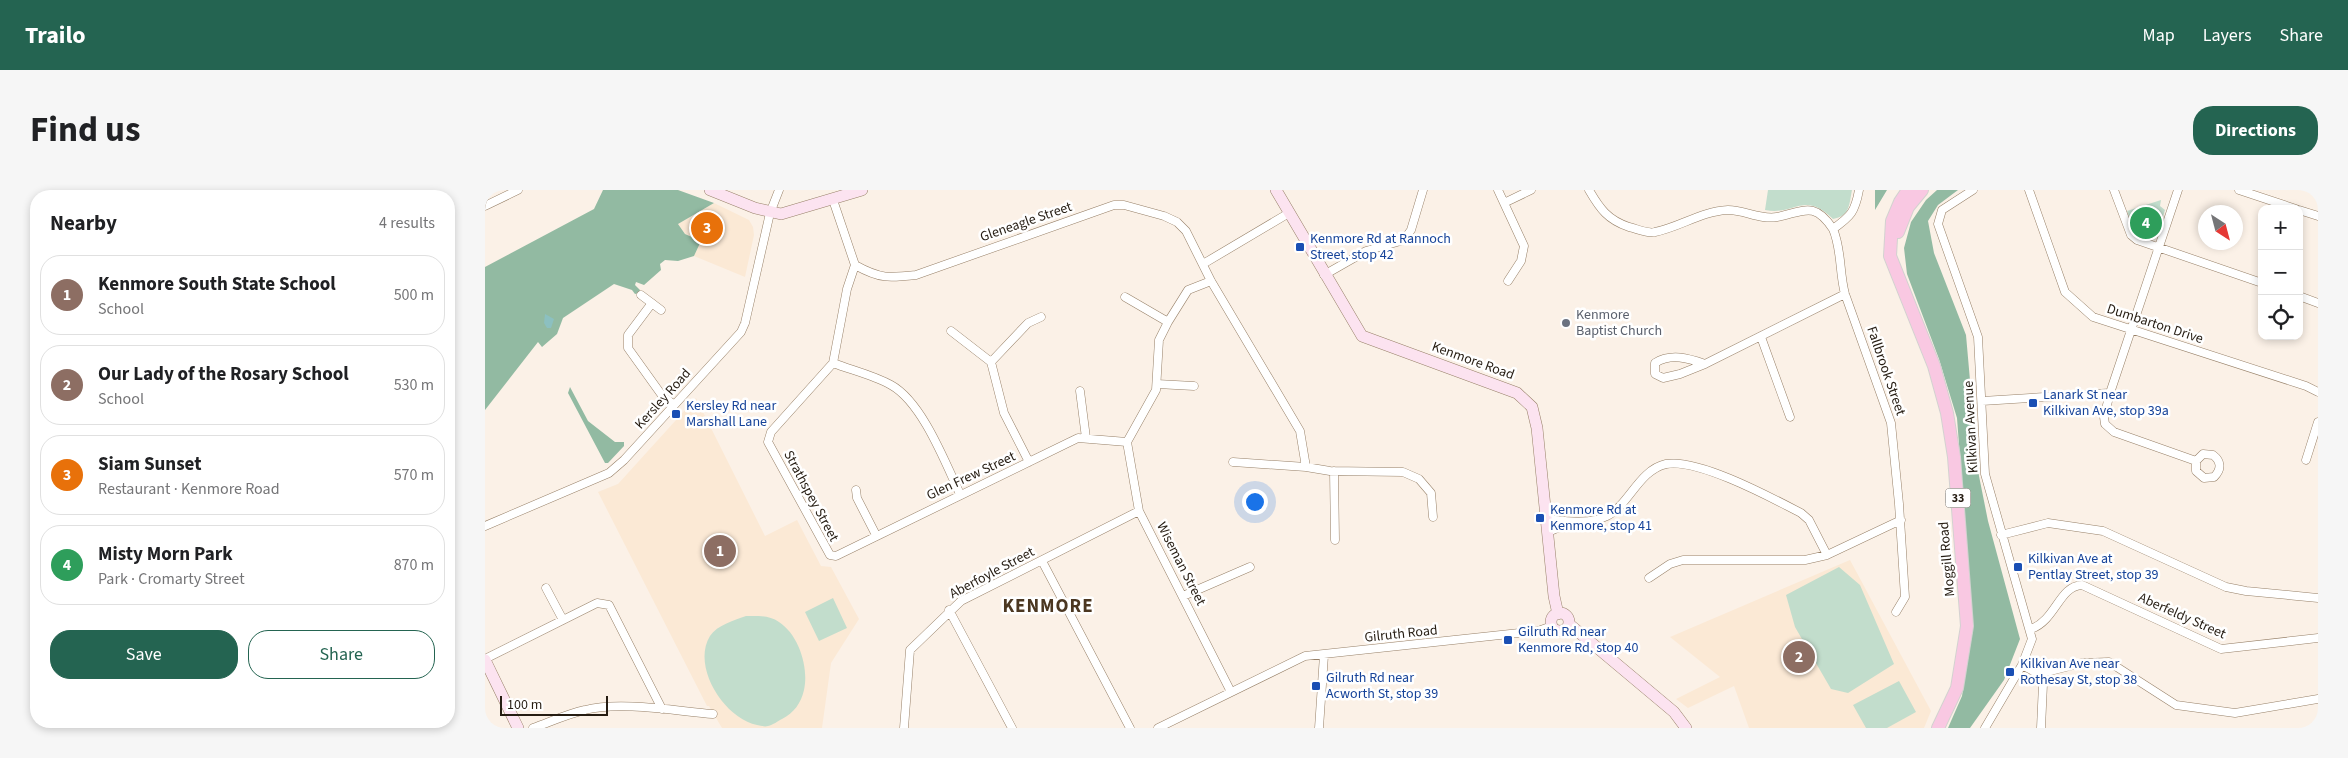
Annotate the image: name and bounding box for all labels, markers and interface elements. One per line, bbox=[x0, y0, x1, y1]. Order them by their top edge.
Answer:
text: Trailo bbox=[25, 18, 86, 53]
text: Map bbox=[2143, 23, 2175, 48]
text: Layers bbox=[2203, 23, 2252, 48]
text: Share bbox=[2280, 23, 2323, 48]
text: Find us bbox=[30, 105, 140, 155]
button: Directions bbox=[2193, 106, 2318, 155]
street label: Gleneagle Street bbox=[977, 197, 1075, 247]
pin: 4 bbox=[2130, 204, 2162, 242]
north arrow bbox=[2198, 205, 2243, 250]
map controls bbox=[2258, 205, 2303, 340]
button: + bbox=[2258, 205, 2303, 250]
text: Nearby bbox=[50, 208, 117, 238]
pin: 3 bbox=[691, 209, 723, 247]
text: 4 results bbox=[379, 212, 435, 234]
place label: Kenmore Rd at Rannoch Street, stop 42 bbox=[1310, 229, 1451, 265]
marker: Kenmore Rd at Rannoch Street, stop 42 bbox=[1294, 241, 1306, 253]
button: − bbox=[2258, 250, 2303, 295]
text: Kenmore South State School bbox=[98, 271, 336, 298]
text: 1 bbox=[63, 284, 71, 306]
text: 500 m bbox=[394, 284, 434, 306]
button: locate bbox=[2258, 295, 2303, 340]
text: School bbox=[98, 298, 144, 320]
street label: Dumbarton Drive bbox=[2104, 299, 2206, 349]
place label: Kenmore Baptist Church bbox=[1576, 305, 1662, 341]
marker: Kenmore Baptist Church bbox=[1560, 317, 1572, 329]
street label: Fallbrook Street bbox=[1861, 324, 1911, 419]
street label: Kenmore Road bbox=[1429, 337, 1517, 385]
text: Our Lady of the Rosary School bbox=[98, 361, 349, 388]
street label: Kersley Road bbox=[630, 364, 696, 434]
text: 2 bbox=[63, 374, 71, 396]
text: 530 m bbox=[394, 374, 434, 396]
street label: Kilkivan Avenue bbox=[1959, 380, 1983, 474]
place label: Lanark St near Kilkivan Ave, stop 39a bbox=[2043, 385, 2169, 421]
text: School bbox=[98, 388, 144, 410]
place label: Kersley Rd near Marshall Lane bbox=[686, 396, 776, 432]
marker: Lanark St near Kilkivan Ave, stop 39a bbox=[2027, 397, 2039, 409]
marker: Kersley Rd near Marshall Lane bbox=[670, 408, 682, 420]
street label: Strathspey Street bbox=[779, 447, 844, 545]
street label: Glen Frew Street bbox=[923, 447, 1019, 505]
text: Siam Sunset bbox=[98, 451, 201, 478]
text: 3 bbox=[63, 464, 71, 486]
text: 570 m bbox=[394, 464, 434, 486]
text: Restaurant · Kenmore Road bbox=[98, 478, 280, 500]
road number: 33 bbox=[1945, 488, 1971, 508]
your location bbox=[1242, 489, 1268, 515]
place label: Kenmore Rd at Kenmore, stop 41 bbox=[1550, 500, 1652, 536]
marker: Kenmore Rd at Kenmore, stop 41 bbox=[1534, 512, 1546, 524]
street label: Wiseman Street bbox=[1151, 519, 1211, 610]
street label: Moggill Road bbox=[1934, 521, 1960, 597]
pin: 1 bbox=[704, 532, 736, 570]
text: Misty Morn Park bbox=[98, 541, 233, 568]
street label: Aberfoyle Street bbox=[946, 542, 1038, 604]
place label: Kilkivan Ave at Pentlay Street, stop 39 bbox=[2028, 549, 2159, 585]
text: 4 bbox=[63, 554, 71, 576]
text: 870 m bbox=[394, 554, 434, 576]
marker: Kilkivan Ave at Pentlay Street, stop 39 bbox=[2012, 561, 2024, 573]
text: Park · Cromarty Street bbox=[98, 568, 245, 590]
street label: Aberfeldy Street bbox=[2135, 588, 2229, 644]
district label: KENMORE bbox=[1002, 593, 1094, 620]
street label: Gilruth Road bbox=[1363, 620, 1439, 648]
place label: Gilruth Rd near Kenmore Rd, stop 40 bbox=[1518, 622, 1638, 658]
button: Save bbox=[50, 630, 238, 679]
button: Share bbox=[248, 630, 435, 679]
marker: Gilruth Rd near Kenmore Rd, stop 40 bbox=[1502, 634, 1514, 646]
pin: 2 bbox=[1783, 638, 1815, 676]
place label: Kilkivan Ave near Rothesay St, stop 38 bbox=[2020, 654, 2137, 690]
marker: Kilkivan Ave near Rothesay St, stop 38 bbox=[2004, 666, 2016, 678]
place label: Gilruth Rd near Acworth St, stop 39 bbox=[1326, 668, 1438, 704]
marker: Gilruth Rd near Acworth St, stop 39 bbox=[1310, 680, 1322, 692]
scale bar bbox=[500, 693, 607, 716]
text: 100 m bbox=[507, 695, 542, 715]

